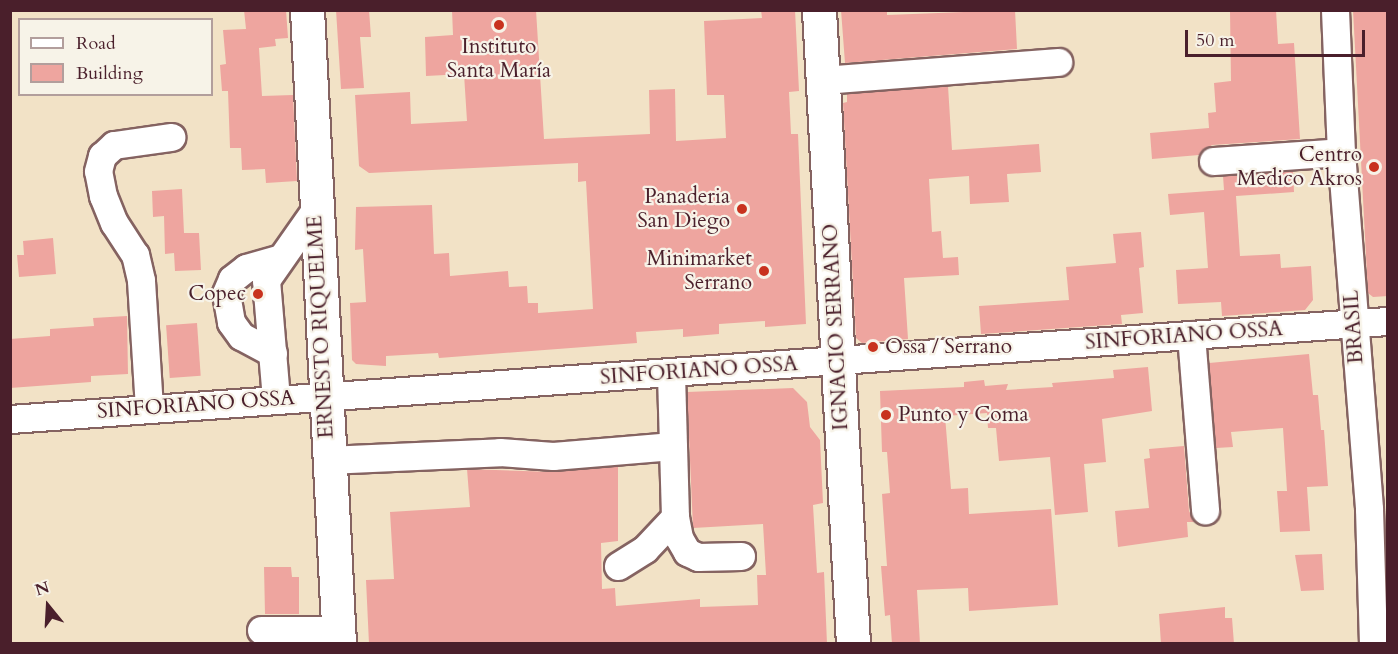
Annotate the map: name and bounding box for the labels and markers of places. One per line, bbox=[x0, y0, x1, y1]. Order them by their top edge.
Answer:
marker: Instituto Santa María bbox=[492, 18, 506, 32]
place label: Instituto Santa María bbox=[447, 34, 551, 84]
place label: Centro Medico Akros bbox=[1237, 142, 1362, 192]
marker: Centro Medico Akros bbox=[1367, 160, 1381, 174]
place label: Panaderia San Diego bbox=[637, 184, 730, 234]
marker: Panaderia San Diego bbox=[735, 202, 749, 216]
place label: Minimarket Serrano bbox=[647, 246, 752, 296]
marker: Minimarket Serrano bbox=[757, 264, 771, 278]
place label: Copec bbox=[188, 281, 246, 307]
marker: Copec bbox=[251, 287, 265, 301]
place label: Ossa / Serrano bbox=[885, 334, 1012, 360]
marker: Ossa / Serrano bbox=[866, 340, 880, 354]
place label: Punto y Coma bbox=[898, 402, 1028, 428]
marker: Punto y Coma bbox=[879, 408, 893, 422]

